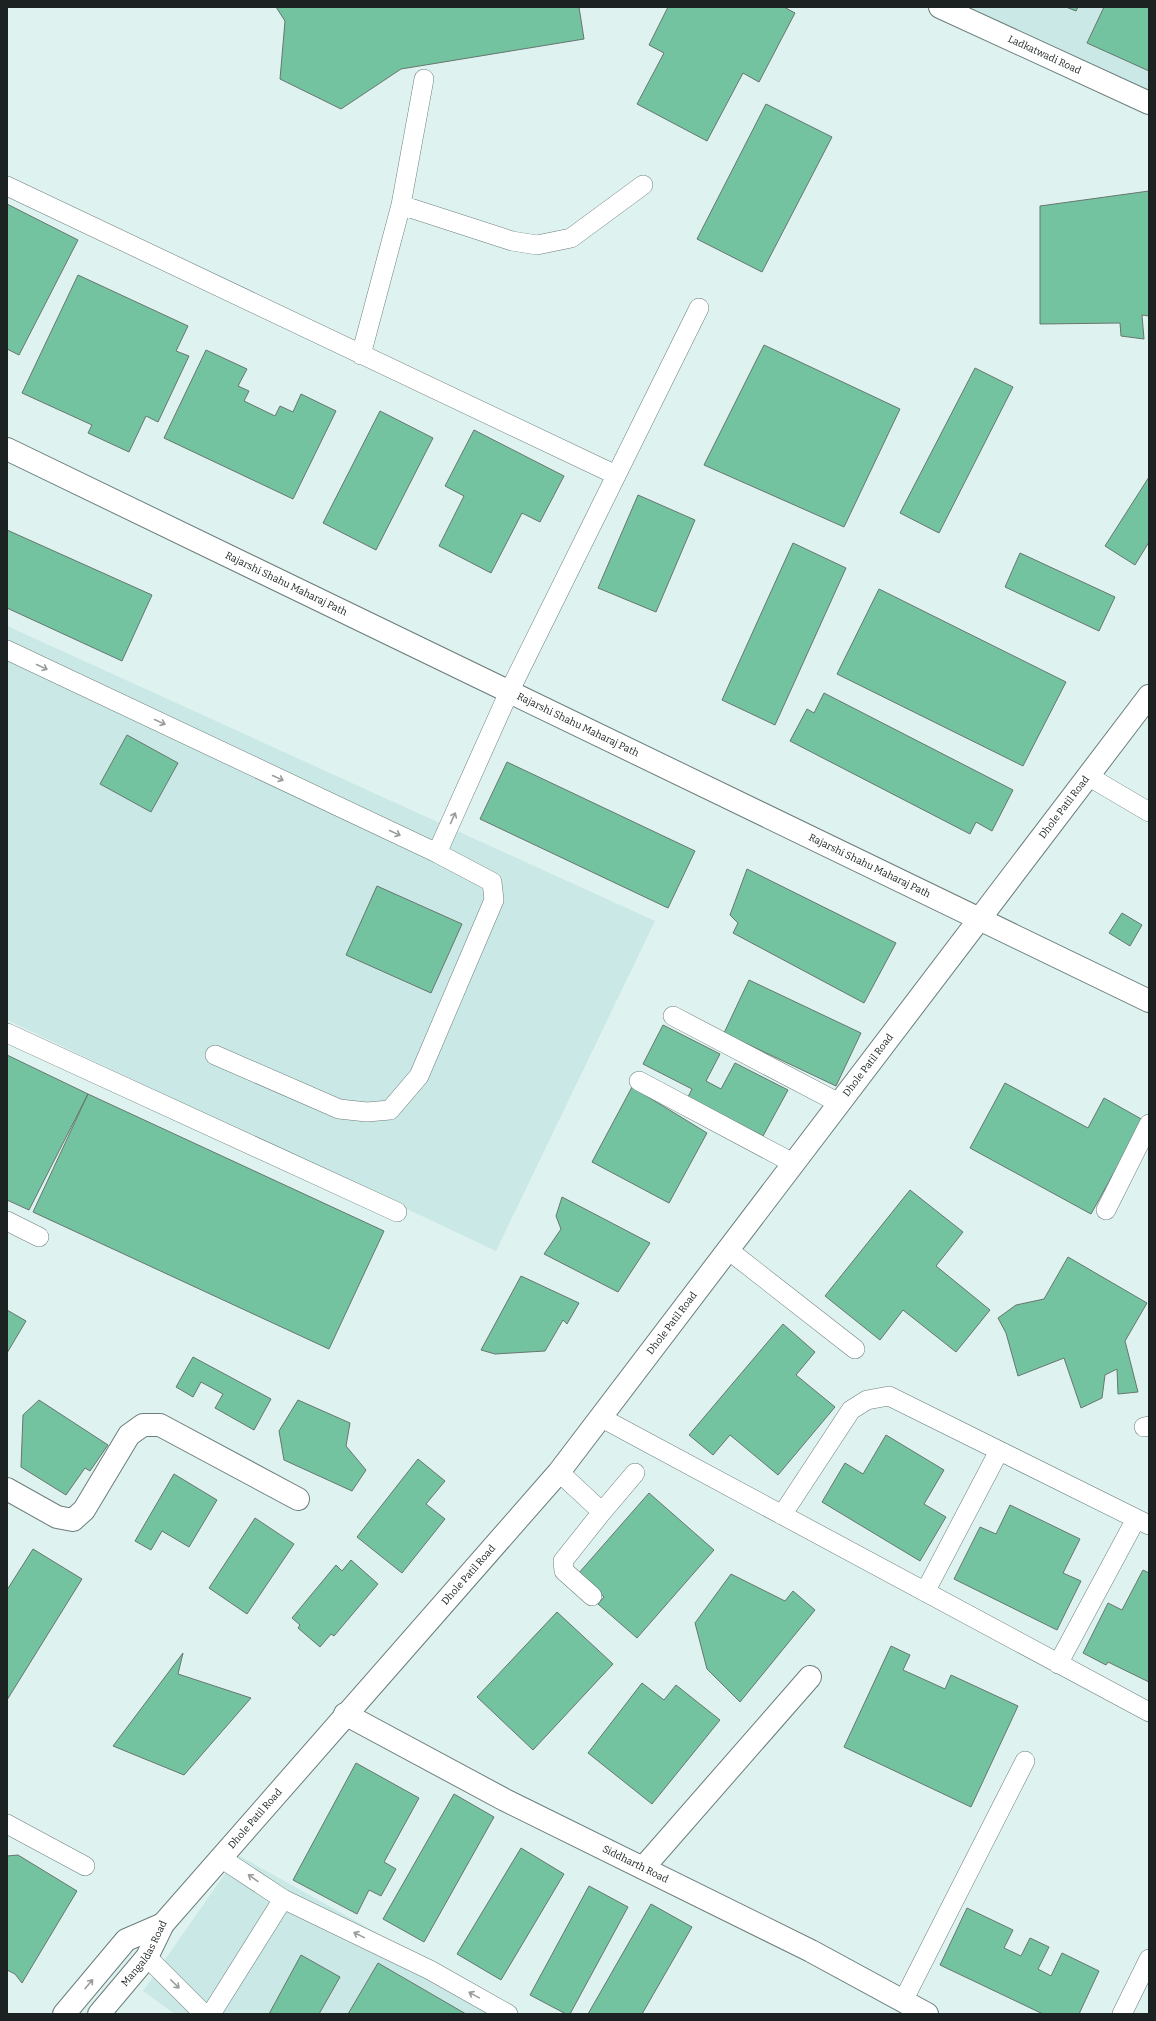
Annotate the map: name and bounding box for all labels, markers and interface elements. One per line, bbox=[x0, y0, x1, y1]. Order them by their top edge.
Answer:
street label: Ladkatwadi Road bbox=[1006, 33, 1083, 77]
street label: Rajarshi Shahu Maharaj Path bbox=[223, 549, 350, 619]
one-way arrow bbox=[36, 664, 48, 671]
street label: Rajarshi Shahu Maharaj Path bbox=[515, 690, 641, 760]
one-way arrow bbox=[154, 719, 166, 726]
street label: Dhole Patil Road bbox=[1037, 774, 1092, 841]
one-way arrow bbox=[271, 775, 283, 782]
one-way arrow bbox=[450, 812, 458, 824]
one-way arrow bbox=[389, 830, 401, 837]
street label: Rajarshi Shahu Maharaj Path bbox=[807, 831, 933, 901]
street label: Dhole Patil Road bbox=[841, 1031, 896, 1099]
street label: Dhole Patil Road bbox=[644, 1289, 700, 1357]
street label: Dhole Patil Road bbox=[439, 1543, 498, 1608]
street label: Dhole Patil Road bbox=[226, 1786, 285, 1851]
street label: Siddharth Road bbox=[600, 1843, 670, 1886]
one-way arrow bbox=[248, 1874, 259, 1882]
street label: Mangaldas Road bbox=[119, 1919, 170, 1989]
one-way arrow bbox=[353, 1931, 365, 1938]
one-way arrow bbox=[84, 1979, 93, 1990]
one-way arrow bbox=[170, 1979, 180, 1989]
one-way arrow bbox=[468, 1990, 480, 1998]

